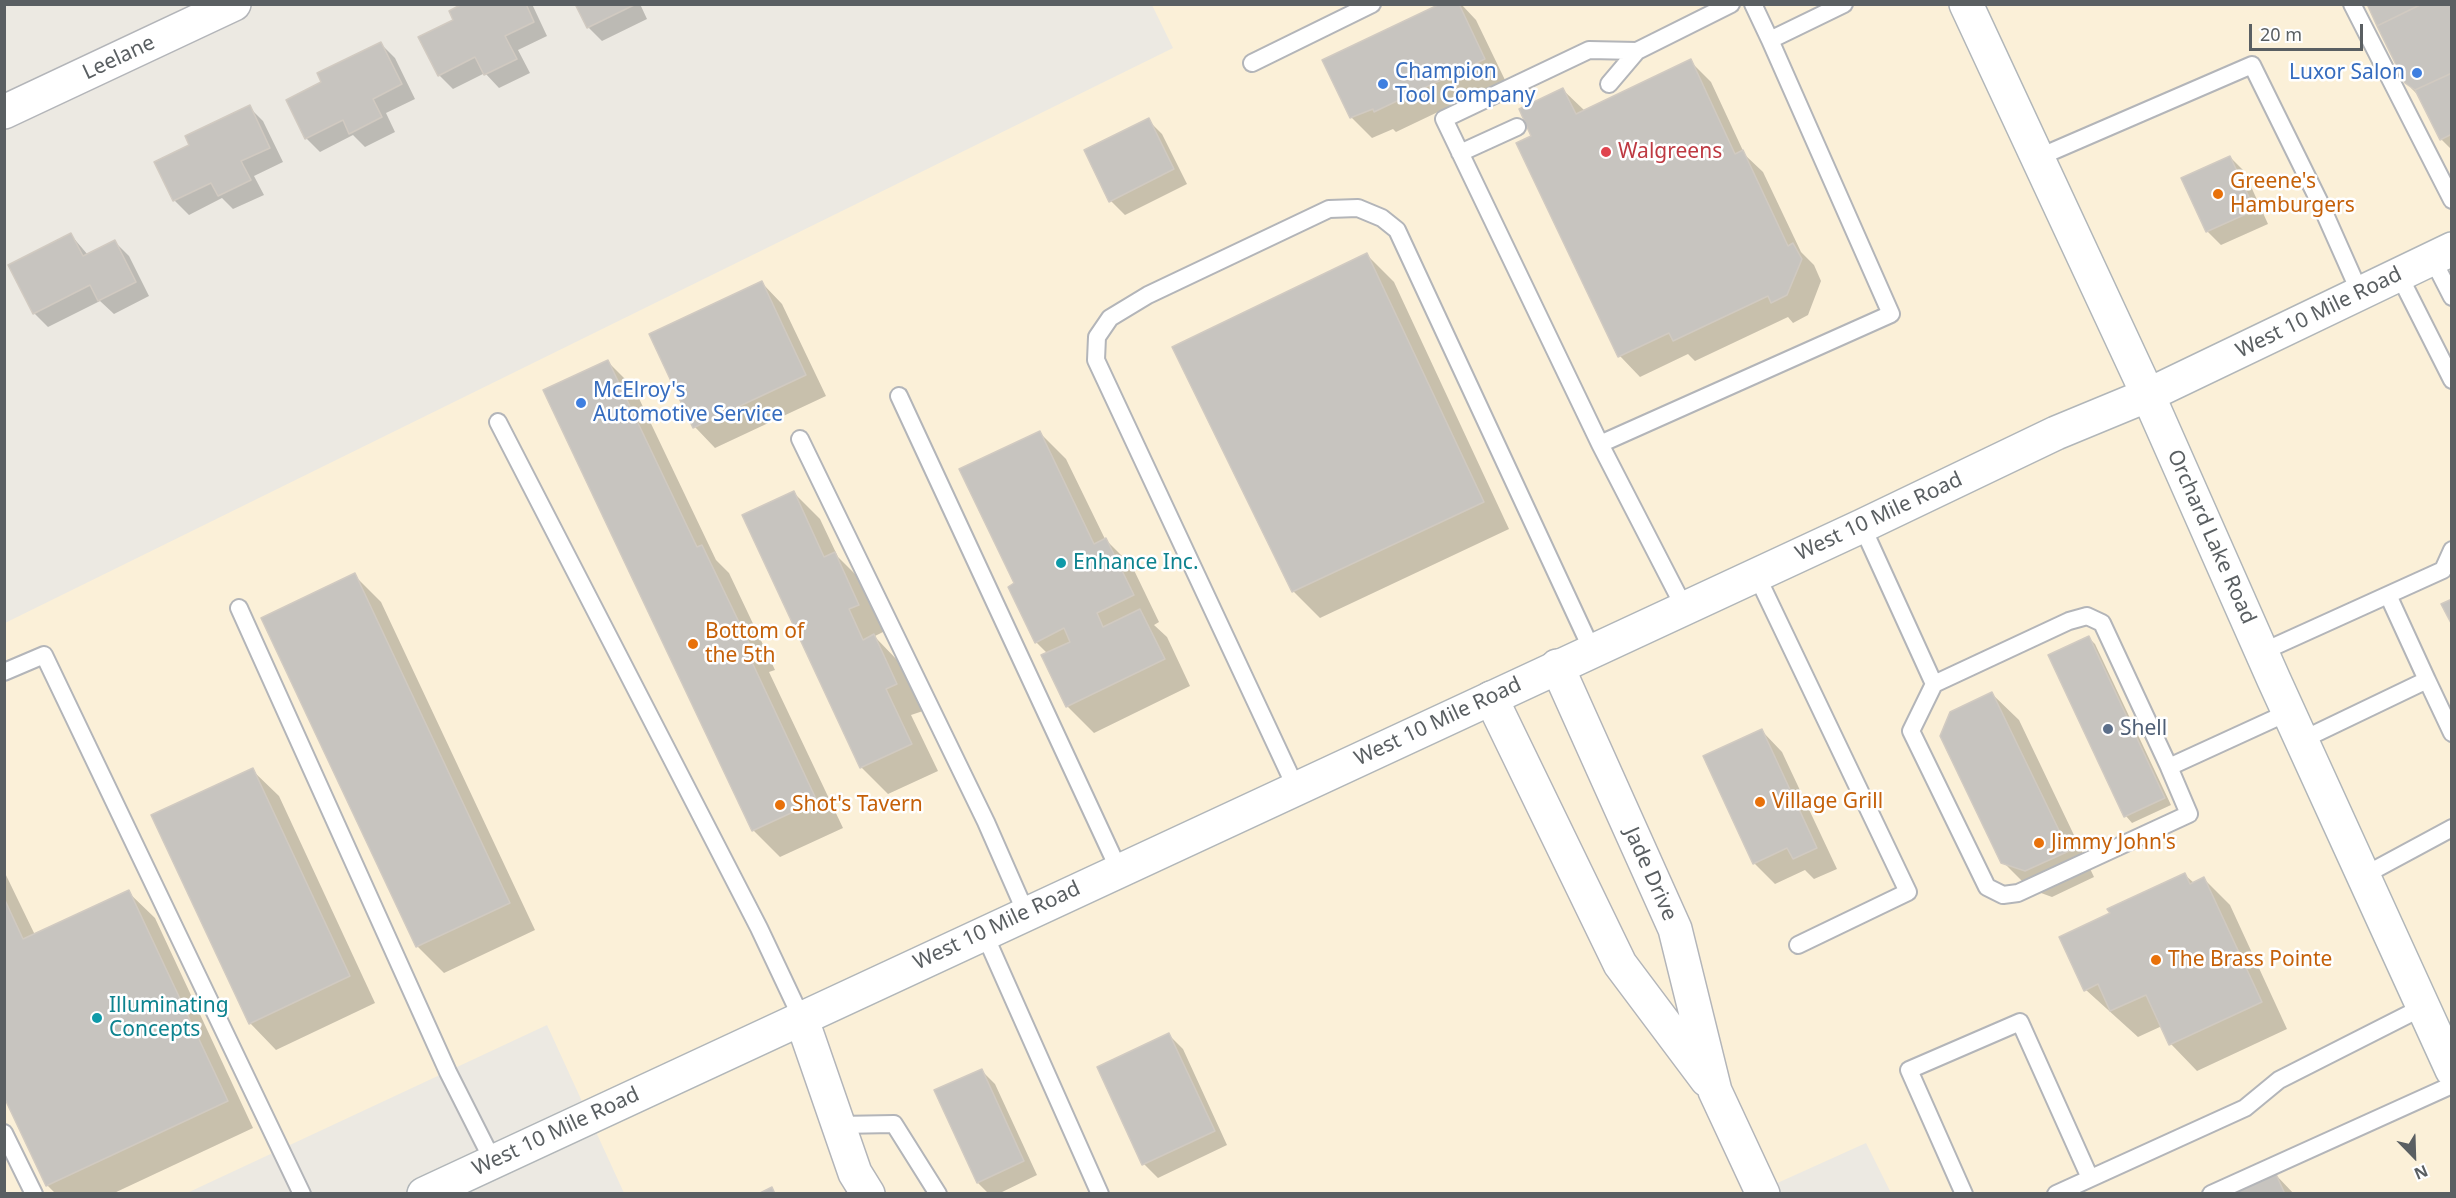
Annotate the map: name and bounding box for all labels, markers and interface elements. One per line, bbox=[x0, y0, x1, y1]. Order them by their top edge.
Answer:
scale bar bbox=[2252, 12, 2366, 50]
text: 20 m bbox=[2260, 22, 2302, 46]
street label: Leelane bbox=[79, 30, 159, 86]
place label: Champion Tool Company bbox=[1395, 59, 1535, 109]
place label: Luxor Salon bbox=[2289, 60, 2405, 86]
marker: Luxor Salon bbox=[2410, 66, 2424, 80]
marker: Champion Tool Company bbox=[1376, 77, 1390, 91]
place label: Walgreens bbox=[1618, 139, 1722, 165]
marker: Walgreens bbox=[1599, 145, 1613, 159]
place label: Greene's Hamburgers bbox=[2230, 169, 2355, 219]
marker: Greene's Hamburgers bbox=[2211, 187, 2225, 201]
street label: West 10 Mile Road bbox=[2232, 262, 2406, 364]
place label: McElroy's Automotive Service bbox=[593, 378, 783, 428]
marker: McElroy's Automotive Service bbox=[574, 396, 588, 410]
street label: Orchard Lake Road bbox=[2161, 446, 2261, 628]
street label: West 10 Mile Road bbox=[1792, 467, 1966, 567]
place label: Enhance Inc. bbox=[1073, 550, 1199, 576]
marker: Enhance Inc. bbox=[1054, 556, 1068, 570]
place label: Bottom of the 5th bbox=[705, 619, 804, 669]
marker: Bottom of the 5th bbox=[686, 637, 700, 651]
street label: West 10 Mile Road bbox=[1351, 672, 1525, 772]
place label: Shell bbox=[2120, 716, 2167, 742]
marker: Shell bbox=[2101, 722, 2115, 736]
place label: Village Grill bbox=[1772, 789, 1883, 815]
place label: Shot's Tavern bbox=[792, 792, 923, 818]
marker: Village Grill bbox=[1753, 795, 1767, 809]
marker: Shot's Tavern bbox=[773, 798, 787, 812]
street label: Jade Drive bbox=[1618, 823, 1682, 925]
place label: Jimmy John's bbox=[2051, 830, 2176, 856]
marker: Jimmy John's bbox=[2032, 836, 2046, 850]
street label: West 10 Mile Road bbox=[910, 876, 1084, 976]
place label: The Brass Pointe bbox=[2168, 947, 2332, 973]
marker: The Brass Pointe bbox=[2149, 953, 2163, 967]
place label: Illuminating Concepts bbox=[109, 993, 229, 1043]
marker: Illuminating Concepts bbox=[90, 1011, 104, 1025]
street label: West 10 Mile Road bbox=[469, 1082, 643, 1182]
north arrow bbox=[2384, 1126, 2444, 1186]
text: N bbox=[2411, 1160, 2431, 1185]

